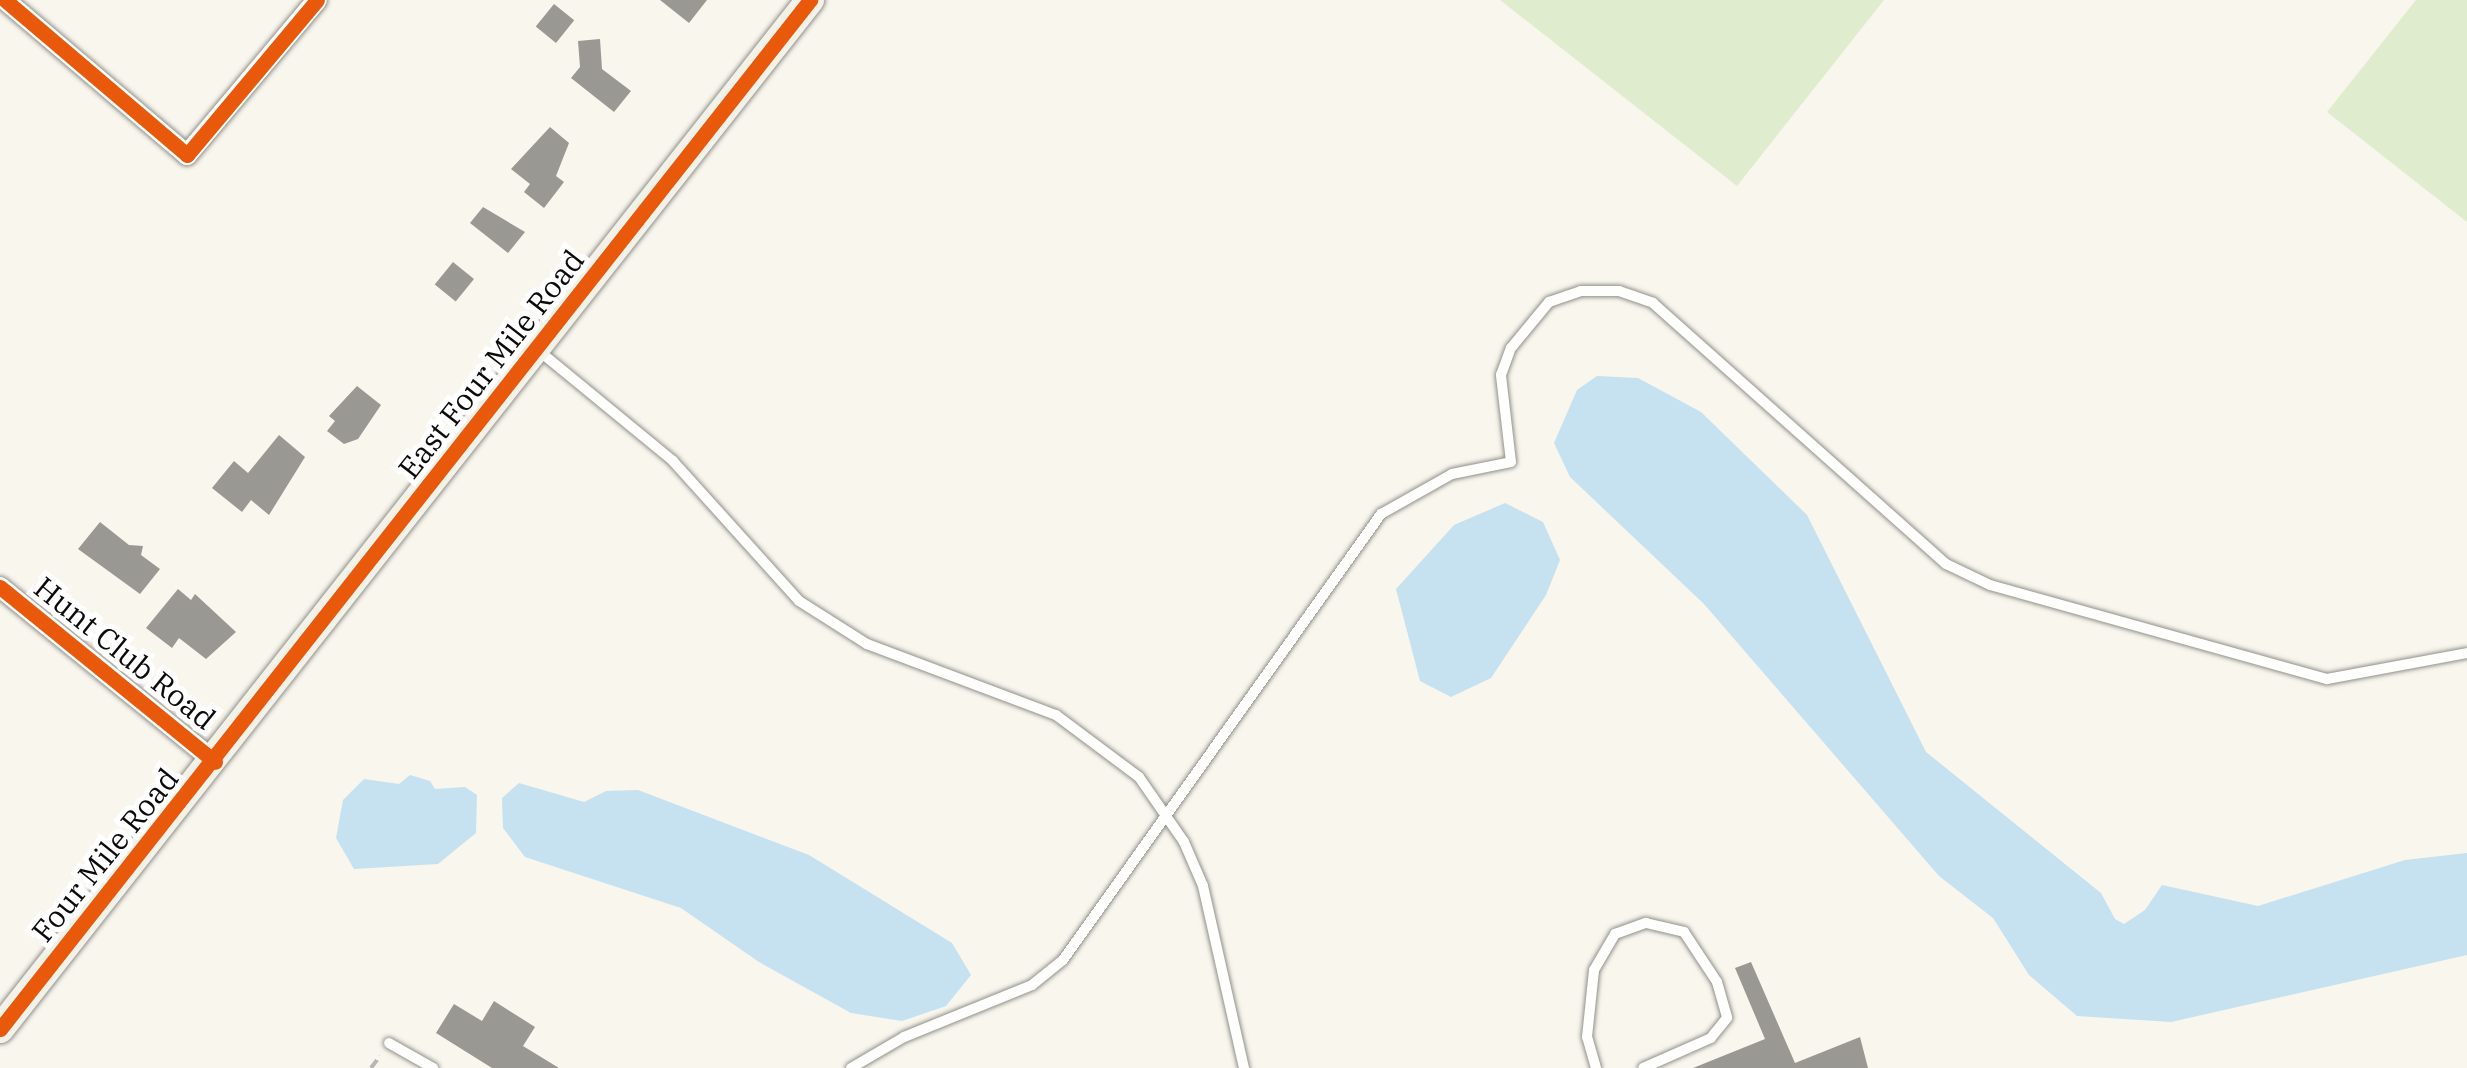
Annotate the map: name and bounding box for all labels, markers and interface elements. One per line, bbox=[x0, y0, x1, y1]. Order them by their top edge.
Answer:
street label: East Four Mile Road bbox=[391, 243, 591, 485]
street label: Hunt Club Road bbox=[27, 569, 223, 737]
street label: Four Mile Road bbox=[24, 761, 186, 949]

